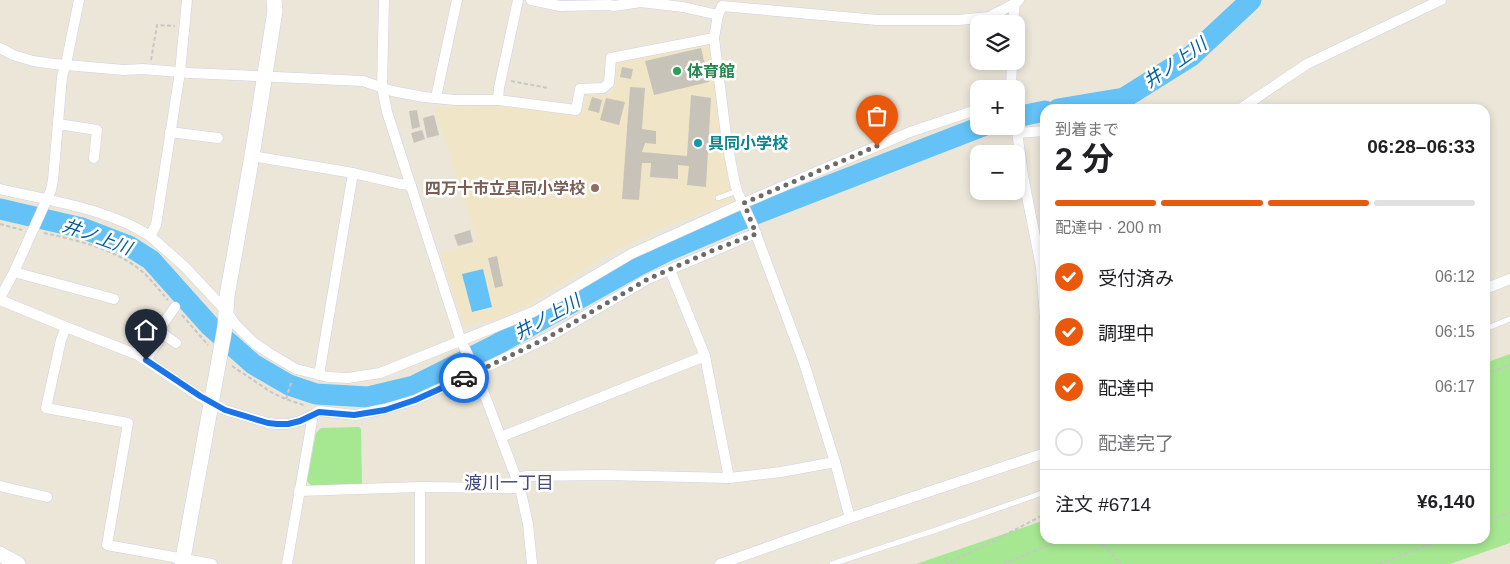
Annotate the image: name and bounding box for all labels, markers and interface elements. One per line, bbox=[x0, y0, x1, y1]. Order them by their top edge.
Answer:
map controls bbox=[970, 15, 1025, 200]
button: layers bbox=[970, 15, 1025, 70]
water label: 井ノ上川 bbox=[1140, 33, 1212, 92]
place label: 体育館 bbox=[687, 63, 735, 80]
marker: 体育館 bbox=[671, 65, 683, 77]
button: + bbox=[970, 80, 1025, 135]
pin bbox=[856, 95, 898, 146]
icon: bag bbox=[863, 102, 891, 130]
text: 到着まで bbox=[1055, 121, 1119, 138]
place label: 具同小学校 bbox=[708, 135, 788, 152]
text: 06:28–06:33 bbox=[1367, 136, 1475, 157]
marker: 具同小学校 bbox=[692, 137, 704, 149]
text: 2 分 bbox=[1055, 141, 1114, 177]
button: − bbox=[970, 145, 1025, 200]
place label: 四万十市立具同小学校 bbox=[425, 180, 585, 197]
marker: 四万十市立具同小学校 bbox=[589, 182, 601, 194]
water label: 井ノ上川 bbox=[60, 215, 136, 259]
text: 配達中 · 200 m bbox=[1055, 219, 1162, 236]
icon: check bbox=[1055, 263, 1083, 291]
text: 受付済み bbox=[1098, 268, 1174, 289]
text: 06:12 bbox=[1435, 268, 1475, 285]
water label: 井ノ上川 bbox=[511, 290, 585, 343]
pin bbox=[125, 309, 167, 360]
icon: home bbox=[132, 316, 160, 344]
icon: check bbox=[1055, 318, 1083, 346]
text: 調理中 bbox=[1098, 323, 1155, 344]
text: 06:15 bbox=[1435, 323, 1475, 340]
courier bbox=[439, 353, 489, 403]
icon: car bbox=[450, 364, 478, 392]
icon: check bbox=[1055, 373, 1083, 401]
text: 配達中 bbox=[1098, 378, 1155, 399]
text: 06:17 bbox=[1435, 378, 1475, 395]
text: 配達完了 bbox=[1098, 433, 1174, 454]
district label: 渡川一丁目 bbox=[464, 473, 554, 493]
text: ¥6,140 bbox=[1417, 491, 1475, 512]
text: 注文 #6714 bbox=[1055, 494, 1151, 515]

